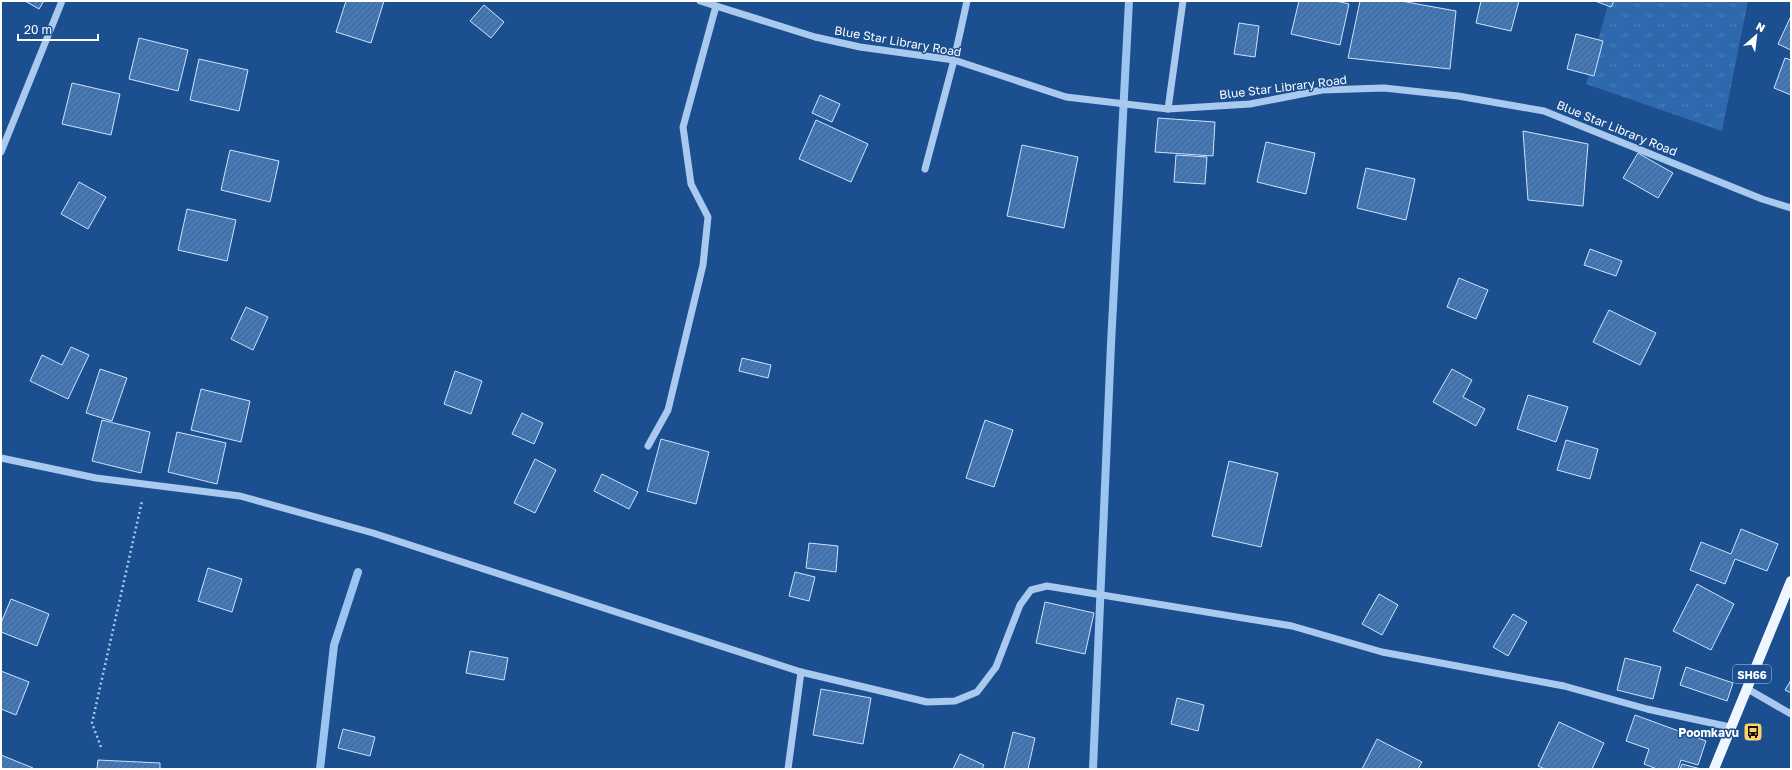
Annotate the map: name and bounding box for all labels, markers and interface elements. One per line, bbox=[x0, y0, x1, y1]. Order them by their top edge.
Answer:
scale bar bbox=[18, 16, 98, 42]
north arrow bbox=[1736, 16, 1776, 56]
text: N bbox=[1754, 19, 1768, 34]
text: 20 m bbox=[24, 22, 52, 37]
street label: Blue Star Library Road bbox=[833, 22, 963, 60]
street label: Blue Star Library Road bbox=[1218, 72, 1348, 102]
street label: Blue Star Library Road bbox=[1555, 97, 1679, 159]
road number: SH66 bbox=[1733, 665, 1771, 683]
bus stop icon: Poomkavu bbox=[1742, 721, 1764, 743]
place label: Poomkavu bbox=[1678, 725, 1739, 740]

